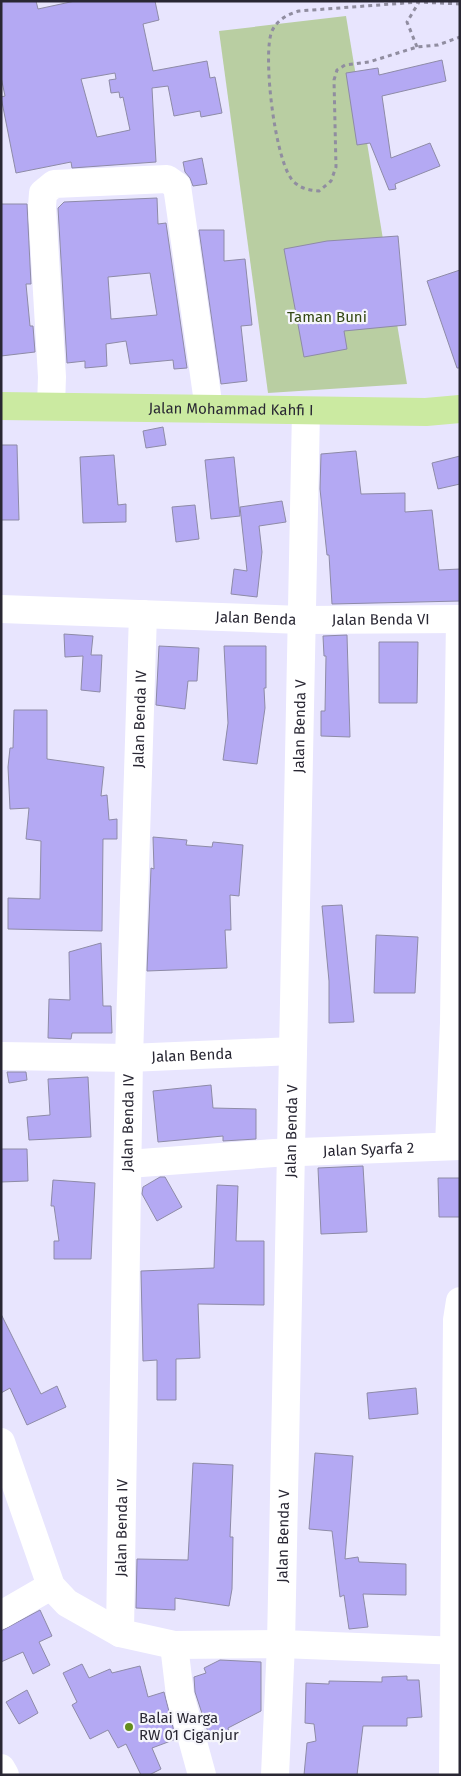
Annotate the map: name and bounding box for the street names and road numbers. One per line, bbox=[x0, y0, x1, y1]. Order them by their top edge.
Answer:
street label: Jalan Mohammad Kahfi I bbox=[148, 399, 314, 419]
street label: Jalan Benda bbox=[215, 608, 297, 629]
street label: Jalan Benda VI bbox=[332, 610, 430, 629]
street label: Jalan Benda IV bbox=[129, 669, 150, 768]
street label: Jalan Benda V bbox=[290, 679, 310, 773]
street label: Jalan Benda bbox=[151, 1045, 233, 1066]
street label: Jalan Benda IV bbox=[118, 1073, 138, 1172]
street label: Jalan Benda V bbox=[281, 1084, 301, 1178]
street label: Jalan Syarfa 2 bbox=[323, 1139, 414, 1160]
street label: Jalan Benda IV bbox=[112, 1478, 131, 1577]
street label: Jalan Benda V bbox=[273, 1489, 293, 1583]

